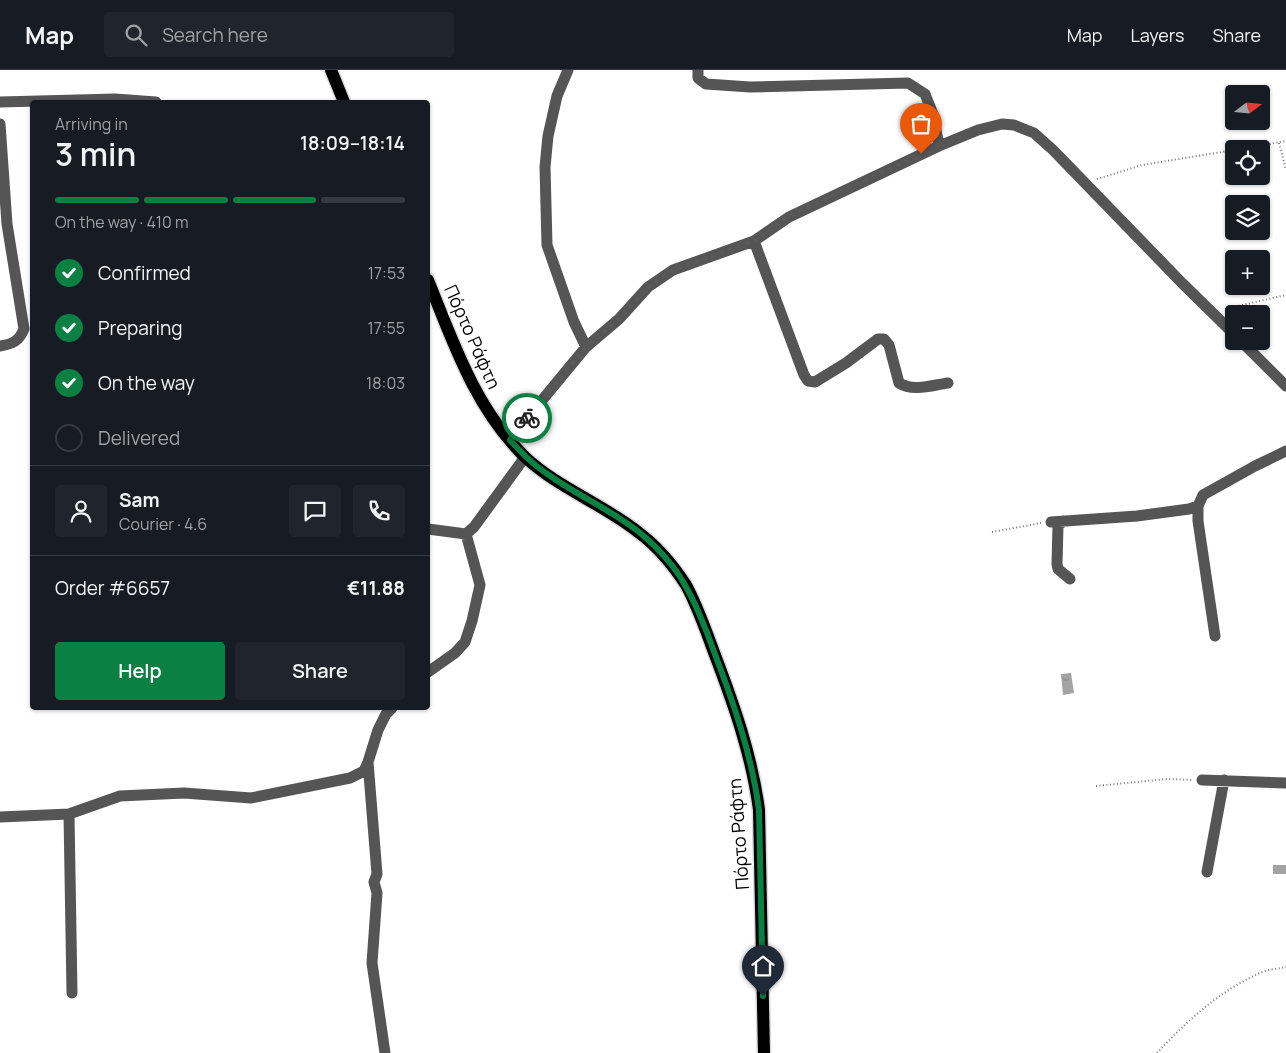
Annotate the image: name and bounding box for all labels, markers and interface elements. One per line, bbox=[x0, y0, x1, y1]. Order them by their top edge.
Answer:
search box bbox=[104, 12, 454, 57]
text: Map bbox=[25, 18, 74, 51]
icon: search bbox=[122, 21, 150, 49]
text: Search here bbox=[162, 22, 268, 48]
text: Map bbox=[1067, 23, 1102, 47]
text: Layers bbox=[1130, 23, 1184, 47]
text: Share bbox=[1212, 23, 1261, 47]
north arrow bbox=[1225, 85, 1270, 130]
map controls bbox=[1225, 85, 1270, 350]
pin bbox=[900, 103, 942, 154]
icon: bag bbox=[907, 110, 935, 138]
text: Arriving in bbox=[55, 113, 128, 135]
text: 18:09–18:14 bbox=[300, 130, 405, 156]
text: 3 min bbox=[55, 132, 136, 176]
button: locate bbox=[1225, 140, 1270, 185]
button: layers bbox=[1225, 195, 1270, 240]
text: On the way · 410 m bbox=[55, 211, 189, 233]
button: + bbox=[1225, 250, 1270, 295]
icon: check bbox=[55, 259, 83, 287]
text: Confirmed bbox=[98, 260, 191, 286]
text: 17:53 bbox=[368, 262, 405, 284]
street label: Πόρτο Ράφτη bbox=[439, 281, 507, 392]
button: − bbox=[1225, 305, 1270, 350]
icon: check bbox=[55, 314, 83, 342]
text: Preparing bbox=[98, 315, 183, 341]
text: 17:55 bbox=[367, 317, 405, 339]
icon: check bbox=[55, 369, 83, 397]
text: On the way bbox=[98, 370, 195, 396]
text: 18:03 bbox=[366, 372, 405, 394]
courier bbox=[502, 393, 552, 443]
icon: bike bbox=[513, 404, 541, 432]
text: Delivered bbox=[98, 425, 180, 451]
button: person bbox=[55, 485, 107, 537]
button: chat bbox=[289, 485, 341, 537]
button: phone bbox=[353, 485, 405, 537]
text: Sam bbox=[119, 487, 160, 513]
text: Courier · 4.6 bbox=[119, 513, 207, 535]
text: Order #6657 bbox=[55, 575, 170, 601]
text: €11.88 bbox=[347, 575, 405, 601]
button: Help bbox=[55, 642, 225, 700]
button: Share bbox=[235, 642, 405, 700]
street label: Πόρτο Ράφτη bbox=[722, 778, 754, 891]
pin bbox=[742, 945, 784, 996]
icon: home bbox=[749, 952, 777, 980]

